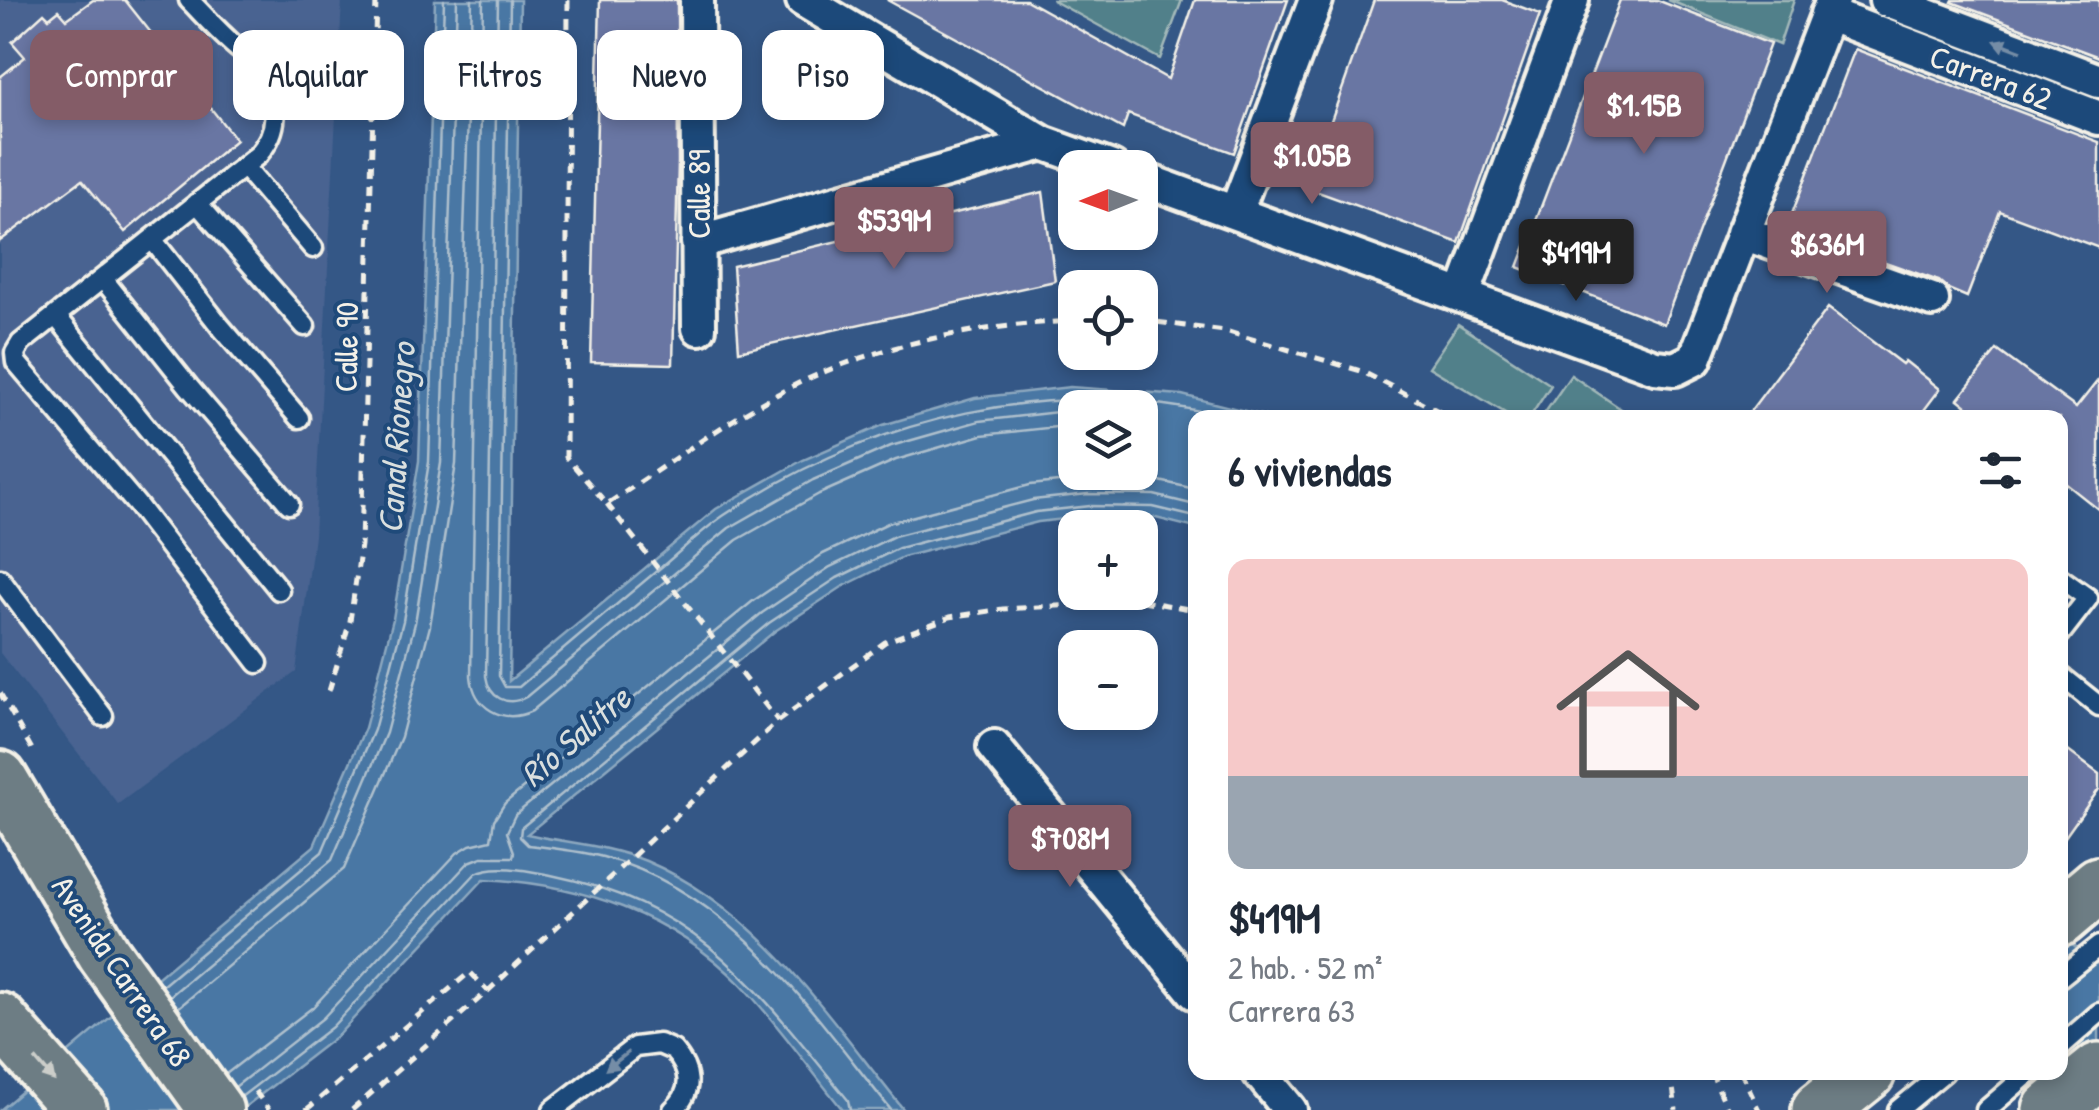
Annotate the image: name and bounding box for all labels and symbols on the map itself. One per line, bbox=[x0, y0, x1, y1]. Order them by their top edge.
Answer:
street label: Carrera 62 bbox=[1924, 34, 2058, 120]
one-way arrow bbox=[1993, 38, 2023, 53]
pin: $1.15B bbox=[1563, 72, 1725, 157]
pin: $1.05B bbox=[1231, 122, 1393, 207]
street label: Calle 89 bbox=[677, 149, 720, 239]
north arrow bbox=[1058, 150, 1158, 250]
pin: $539M bbox=[824, 187, 964, 272]
pin: $636M bbox=[1757, 211, 1897, 296]
pin: $419M bbox=[1506, 219, 1646, 304]
street label: Calle 90 bbox=[324, 302, 368, 392]
water label: Canal Rionegro bbox=[366, 338, 426, 535]
water label: Río Salitre bbox=[510, 674, 642, 797]
pin: $708M bbox=[1000, 805, 1140, 890]
street label: Avenida Carrera 68 bbox=[42, 867, 202, 1075]
one-way arrow bbox=[604, 1050, 630, 1070]
one-way arrow bbox=[33, 1057, 55, 1082]

